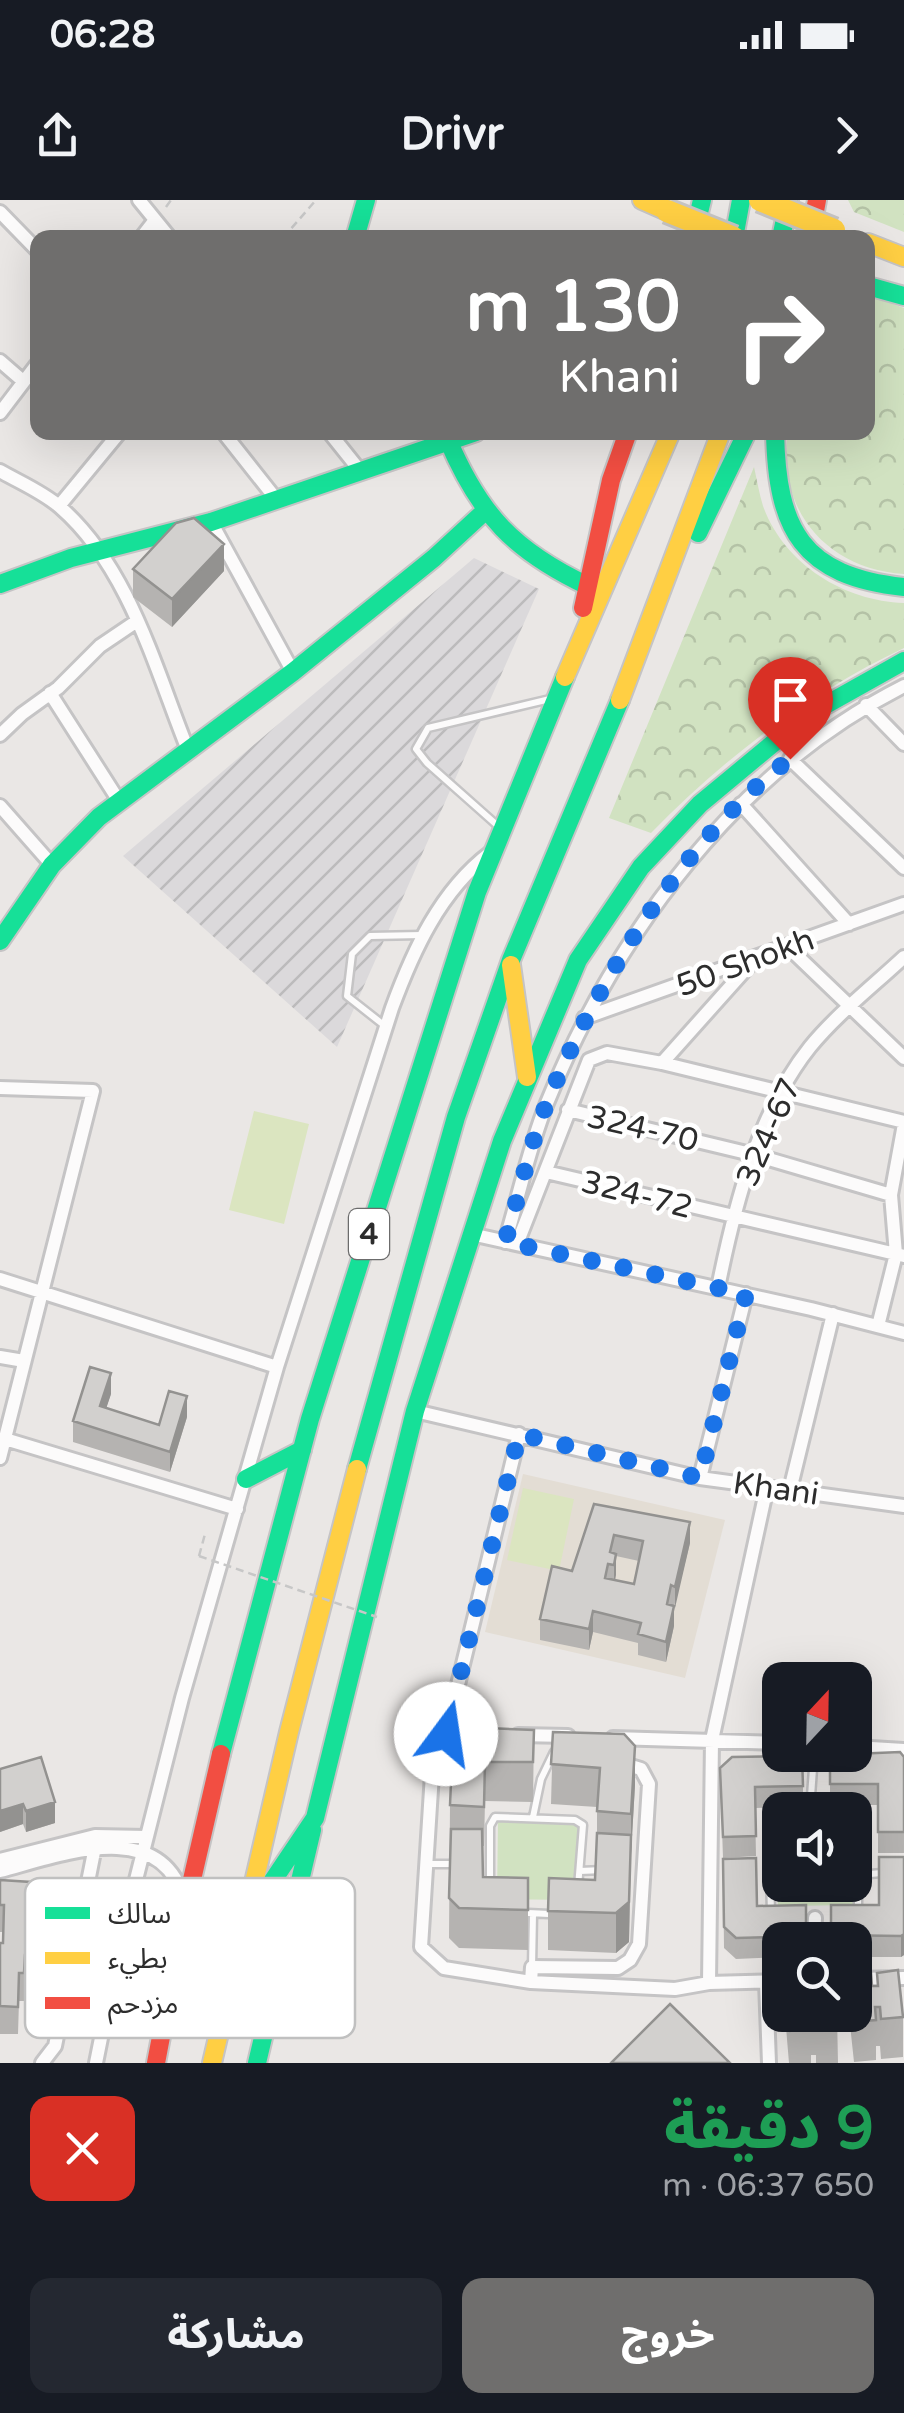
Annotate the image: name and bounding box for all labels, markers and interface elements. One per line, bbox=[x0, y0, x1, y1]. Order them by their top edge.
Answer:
text: 06:28 bbox=[50, 12, 155, 58]
icon: share bbox=[30, 108, 85, 163]
text: Drivr bbox=[401, 108, 503, 162]
icon: forward bbox=[819, 108, 874, 163]
text: 130 m bbox=[466, 266, 680, 350]
icon: right bbox=[715, 270, 845, 400]
text: Khani bbox=[559, 351, 680, 405]
pin bbox=[748, 657, 833, 760]
icon: arrive bbox=[763, 672, 818, 727]
street label: 50 Shokh bbox=[671, 920, 819, 1005]
street label: 324-67 bbox=[728, 1073, 809, 1192]
street label: 324-70 bbox=[583, 1098, 702, 1160]
street label: 324-72 bbox=[577, 1163, 696, 1227]
road number: 4 bbox=[349, 1209, 389, 1259]
street label: Khani bbox=[730, 1464, 821, 1514]
north arrow bbox=[762, 1662, 872, 1772]
map controls bbox=[762, 1662, 872, 2032]
position arrow bbox=[394, 1682, 498, 1786]
button: sound bbox=[762, 1792, 872, 1902]
legend bbox=[25, 1878, 355, 2038]
text: سالك bbox=[108, 1897, 171, 1931]
button: search bbox=[762, 1922, 872, 2032]
text: بطيء bbox=[108, 1942, 168, 1979]
text: مزدحم bbox=[108, 1987, 179, 2025]
text: 9 دقيقة bbox=[664, 2093, 874, 2165]
button: close bbox=[30, 2096, 135, 2201]
text: 650 m · 06:37 bbox=[662, 2167, 874, 2205]
button: مشاركة bbox=[30, 2278, 442, 2393]
button: خروج bbox=[462, 2278, 874, 2393]

